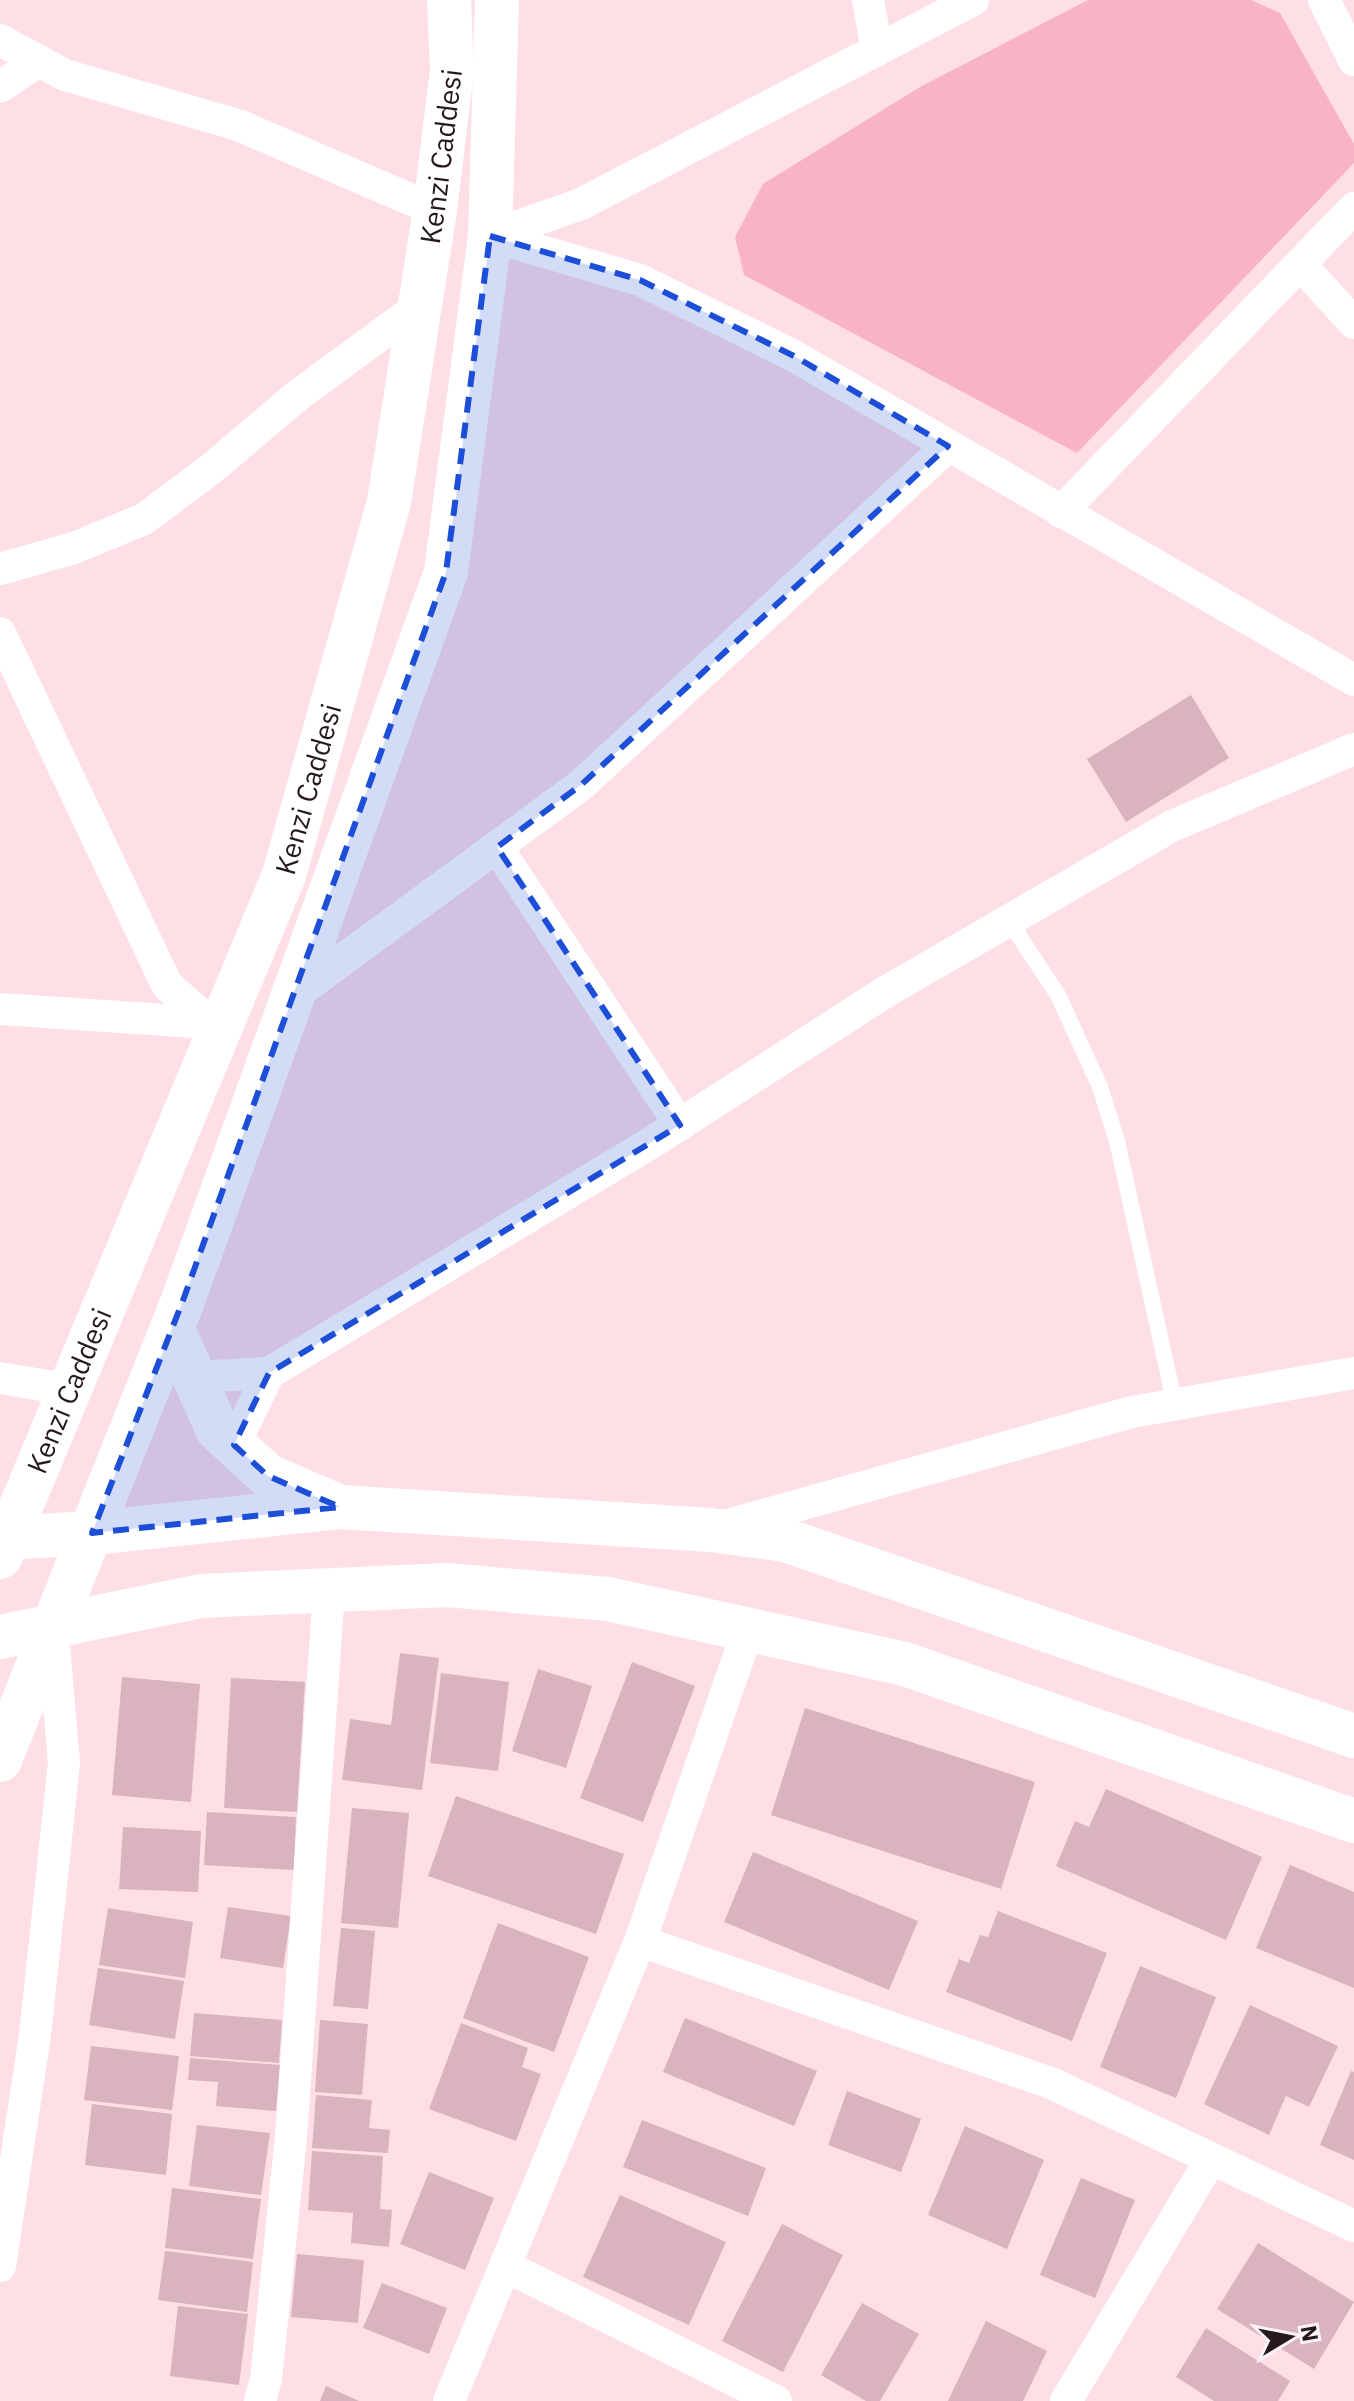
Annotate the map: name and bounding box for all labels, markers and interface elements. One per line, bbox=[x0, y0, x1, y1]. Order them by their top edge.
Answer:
street label: Kenzi Caddesi bbox=[411, 67, 470, 246]
street label: Kenzi Caddesi bbox=[266, 699, 349, 879]
street label: Kenzi Caddesi bbox=[18, 1302, 120, 1479]
north arrow bbox=[1250, 2297, 1330, 2377]
text: N bbox=[1295, 2323, 1326, 2344]

